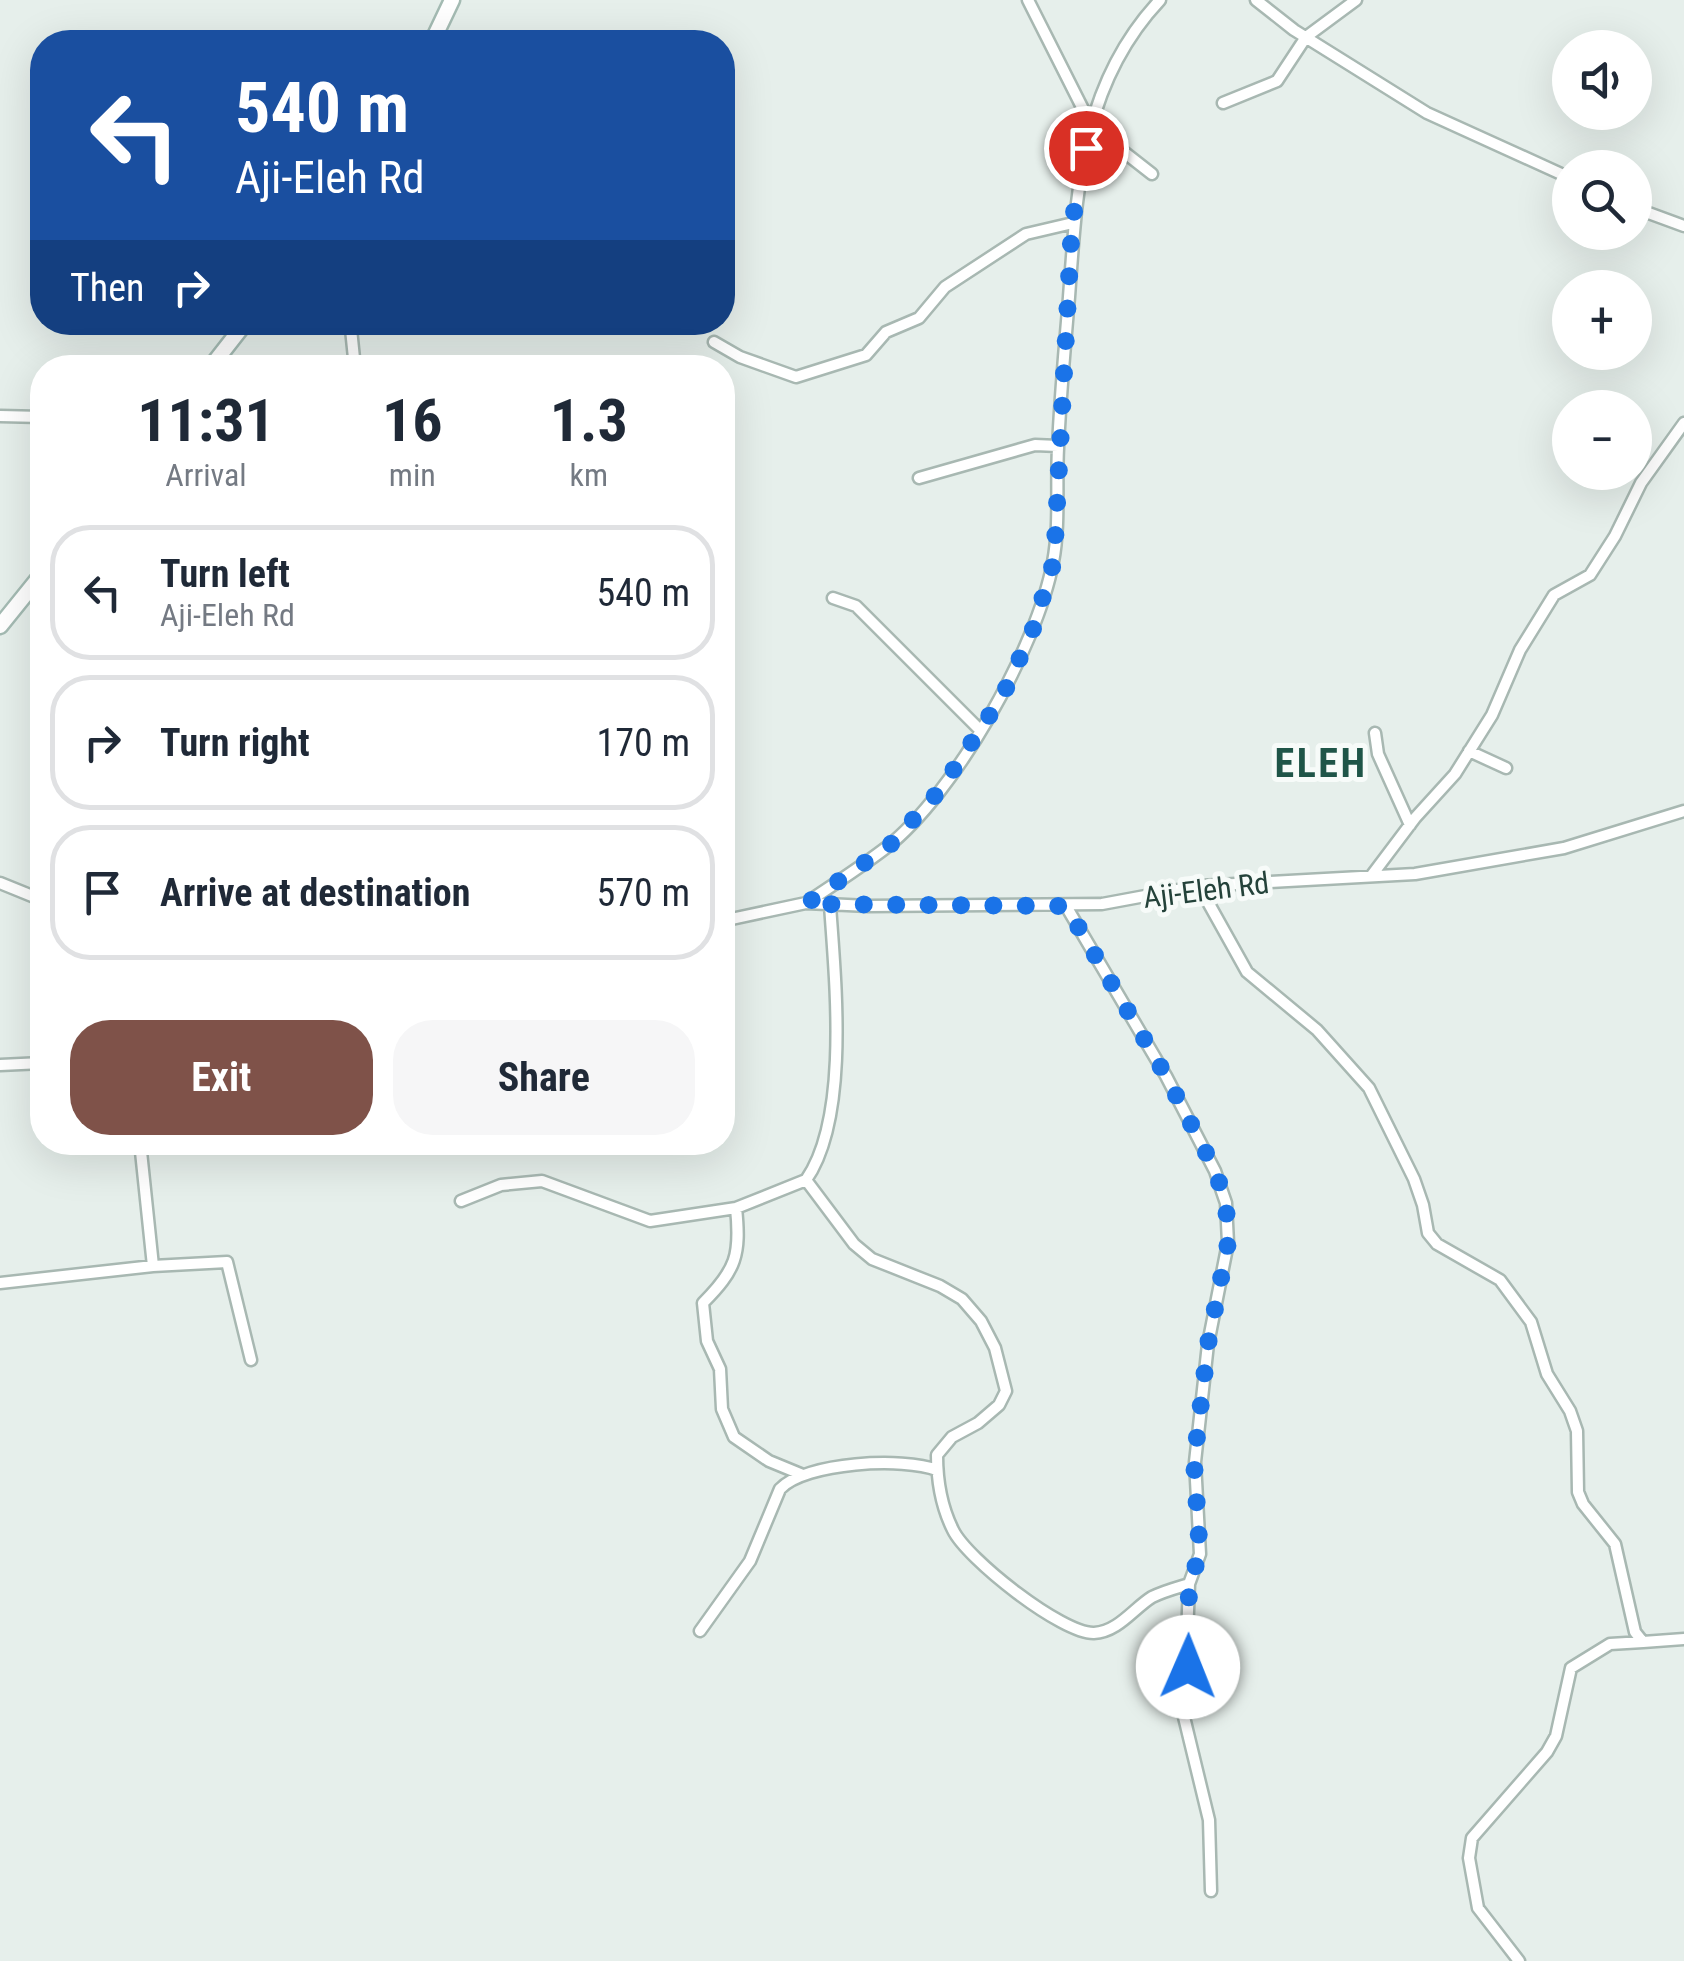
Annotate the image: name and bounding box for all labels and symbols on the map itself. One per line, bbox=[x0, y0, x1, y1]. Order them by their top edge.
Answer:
pin bbox=[1044, 106, 1129, 191]
district label: ELEH bbox=[1275, 740, 1367, 787]
street label: Aji-Eleh Rd bbox=[1141, 865, 1271, 915]
position arrow bbox=[1136, 1615, 1240, 1719]

